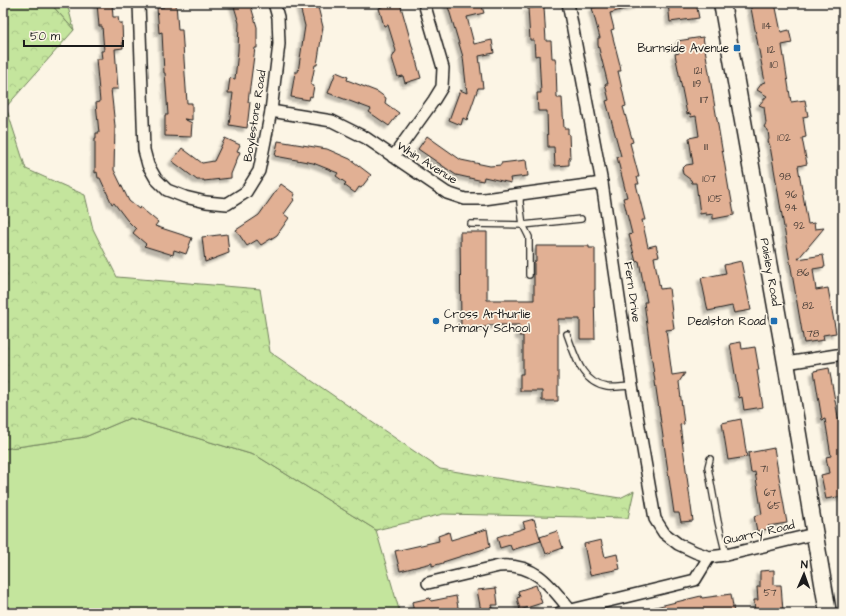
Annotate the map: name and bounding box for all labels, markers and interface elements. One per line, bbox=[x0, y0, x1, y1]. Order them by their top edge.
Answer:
house number: 114 bbox=[762, 19, 772, 33]
scale bar bbox=[24, 22, 123, 48]
text: 50 m bbox=[30, 28, 61, 45]
place label: Burnside Avenue bbox=[637, 40, 730, 57]
marker: Burnside Avenue bbox=[732, 43, 742, 53]
house number: 112 bbox=[767, 43, 775, 57]
house number: 110 bbox=[770, 58, 778, 72]
house number: 121 bbox=[694, 64, 703, 78]
street label: Boylestone Road bbox=[239, 69, 272, 163]
house number: 119 bbox=[693, 77, 701, 91]
house number: 117 bbox=[700, 93, 708, 107]
house number: 102 bbox=[777, 131, 791, 145]
street label: Whin Avenue bbox=[393, 138, 461, 189]
house number: 111 bbox=[704, 140, 709, 154]
house number: 98 bbox=[779, 170, 792, 184]
house number: 107 bbox=[702, 172, 716, 186]
house number: 96 bbox=[785, 188, 798, 202]
house number: 105 bbox=[708, 192, 722, 206]
house number: 94 bbox=[785, 201, 797, 215]
house number: 92 bbox=[793, 219, 805, 233]
street label: Paisley Road bbox=[755, 237, 784, 308]
street label: Fern Drive bbox=[619, 261, 645, 324]
house number: 86 bbox=[797, 266, 810, 280]
house number: 82 bbox=[802, 299, 814, 313]
place label: Cross Arthurlie Primary School bbox=[444, 306, 531, 338]
place label: Dealston Road bbox=[688, 313, 766, 330]
marker: Cross Arthurlie Primary School bbox=[431, 316, 441, 326]
marker: Dealston Road bbox=[769, 316, 779, 326]
house number: 78 bbox=[807, 327, 820, 341]
house number: 71 bbox=[760, 462, 768, 476]
house number: 67 bbox=[764, 486, 776, 500]
house number: 65 bbox=[767, 499, 781, 513]
street label: Quarry Road bbox=[722, 517, 797, 550]
north arrow bbox=[784, 554, 824, 594]
text: N bbox=[801, 557, 808, 572]
house number: 57 bbox=[763, 586, 777, 600]

